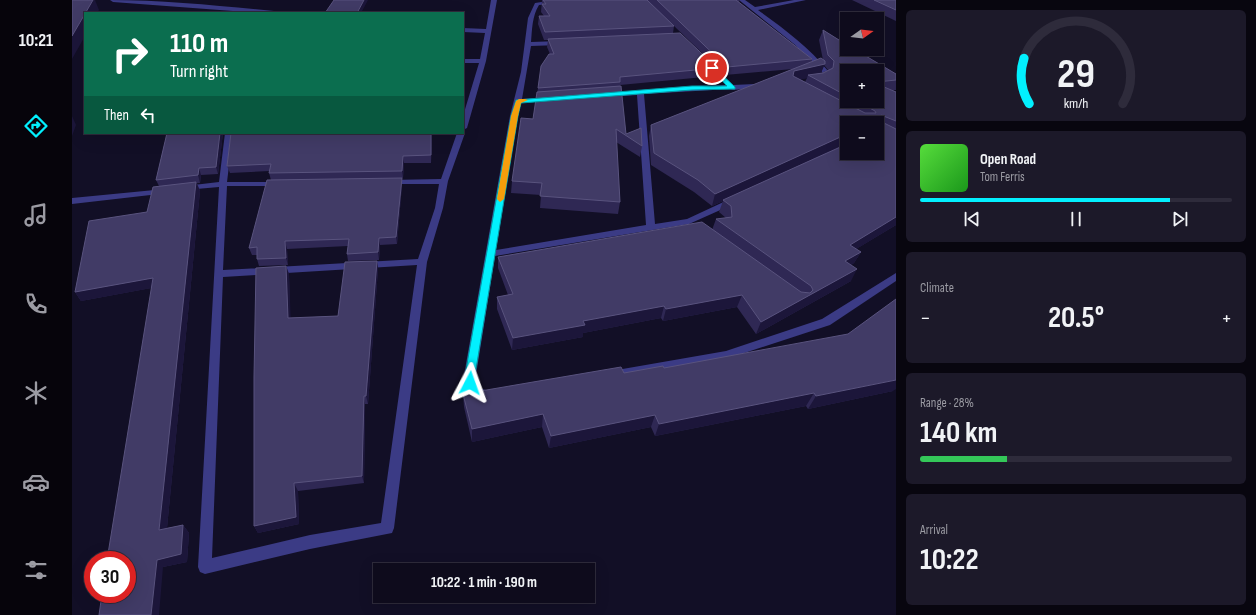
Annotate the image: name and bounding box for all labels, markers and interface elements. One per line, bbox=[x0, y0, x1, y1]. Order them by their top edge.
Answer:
north arrow bbox=[840, 12, 884, 56]
map controls bbox=[840, 12, 884, 160]
text: 110 m bbox=[170, 27, 228, 60]
icon: right bbox=[104, 28, 156, 80]
text: 10:21 bbox=[19, 30, 53, 51]
text: 29 bbox=[1057, 49, 1095, 98]
pin bbox=[695, 51, 729, 85]
icon: arrive bbox=[701, 57, 723, 79]
text: Turn right bbox=[170, 61, 228, 82]
button: + bbox=[840, 64, 884, 108]
text: km/h bbox=[1064, 94, 1088, 111]
icon: left bbox=[137, 104, 159, 126]
text: Then bbox=[104, 106, 129, 125]
icon: directions bbox=[22, 112, 50, 140]
button: − bbox=[840, 116, 884, 160]
text: Open Road bbox=[980, 150, 1036, 169]
text: Tom Ferris bbox=[980, 169, 1025, 185]
icon: music bbox=[22, 201, 50, 229]
icon: previous bbox=[961, 208, 983, 230]
icon: pause bbox=[1065, 208, 1087, 230]
icon: next bbox=[1169, 208, 1191, 230]
text: Climate bbox=[920, 280, 954, 296]
icon: phone bbox=[22, 290, 50, 318]
text: 20.5° bbox=[1048, 300, 1104, 336]
text: − bbox=[920, 305, 931, 332]
text: + bbox=[1221, 305, 1232, 332]
position arrow bbox=[449, 362, 491, 404]
icon: climate bbox=[22, 379, 50, 407]
text: Range · 28% bbox=[920, 395, 974, 411]
text: 140 km bbox=[920, 415, 997, 451]
icon: car bbox=[22, 468, 50, 496]
text: Arrival bbox=[920, 522, 948, 538]
text: 10:22 bbox=[920, 542, 979, 578]
speed limit sign: 30 bbox=[84, 551, 136, 603]
icon: filters bbox=[22, 556, 50, 584]
text: 10:22 · 1 min · 190 m bbox=[431, 573, 537, 592]

